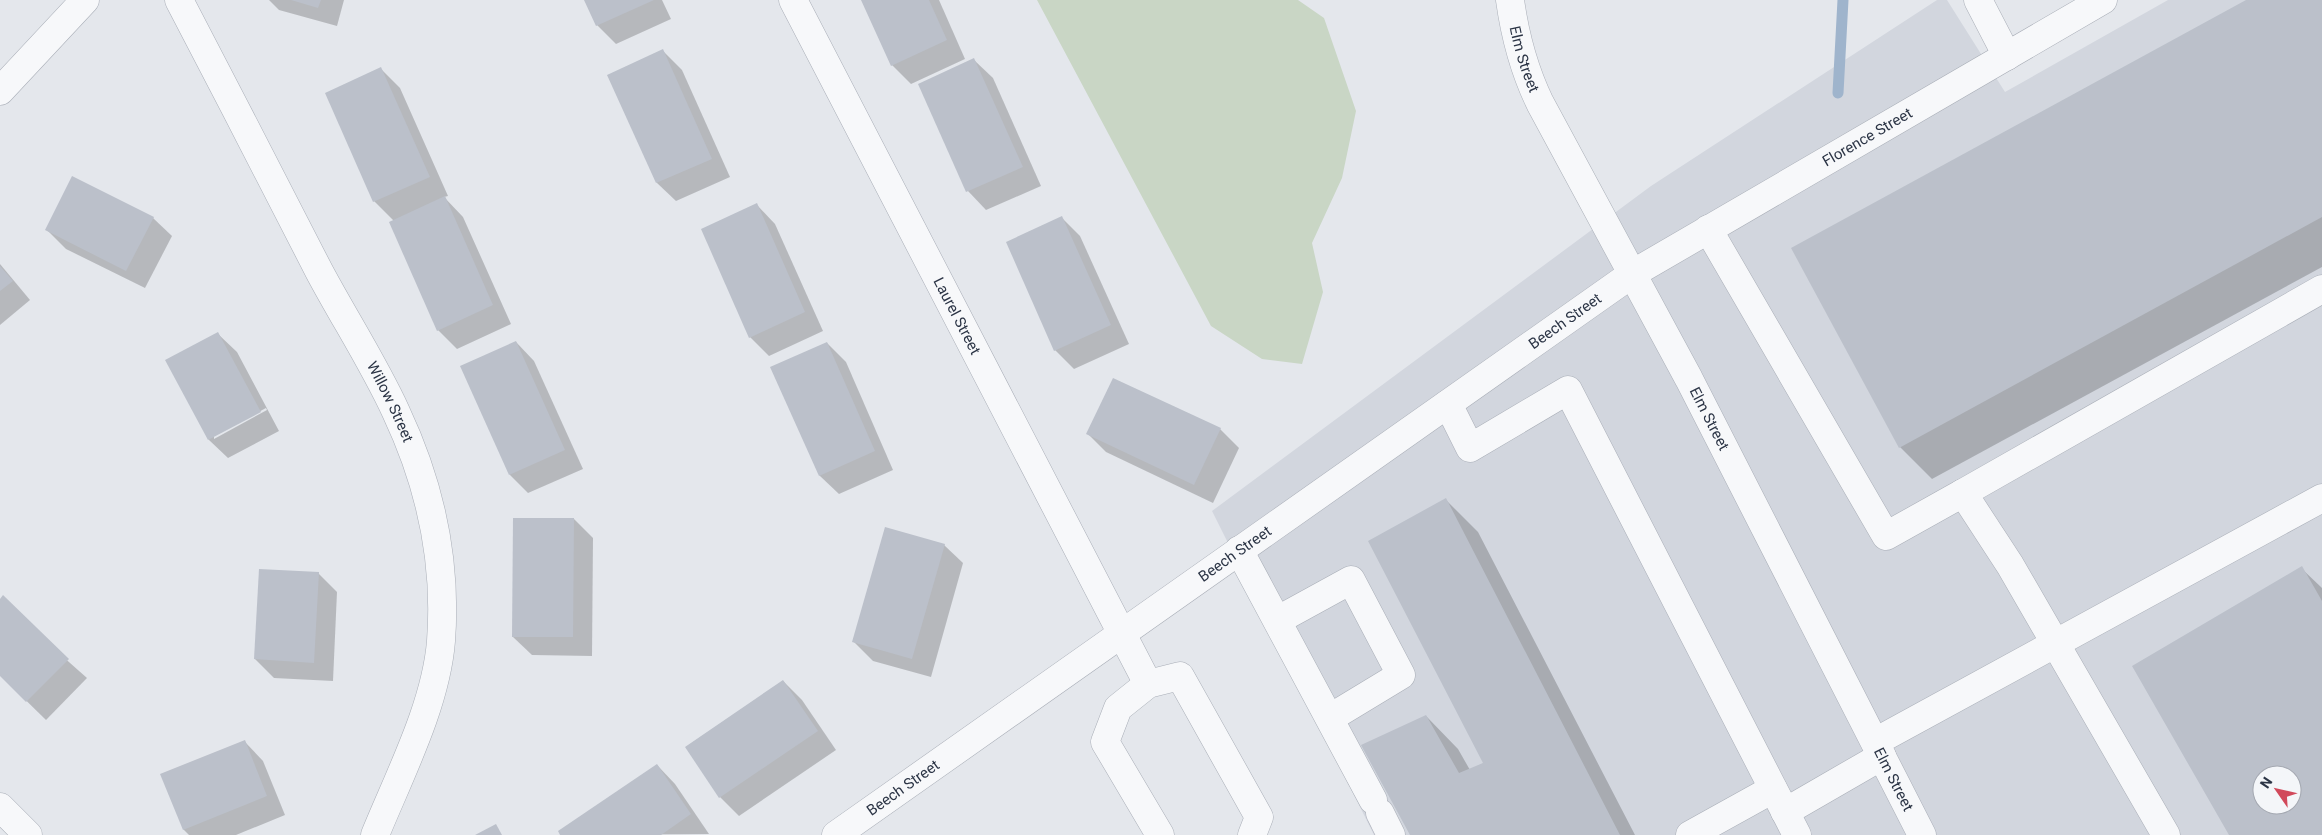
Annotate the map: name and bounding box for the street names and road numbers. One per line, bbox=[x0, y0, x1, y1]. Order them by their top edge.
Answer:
street label: Elm Street bbox=[1506, 24, 1543, 95]
street label: Florence Street bbox=[1819, 104, 1915, 170]
street label: Laurel Street bbox=[930, 274, 984, 358]
street label: Beech Street bbox=[1525, 289, 1605, 353]
street label: Willow Street bbox=[363, 358, 417, 445]
street label: Elm Street bbox=[1686, 384, 1733, 454]
street label: Beech Street bbox=[1195, 522, 1275, 586]
street label: Elm Street bbox=[1870, 745, 1917, 814]
street label: Beech Street bbox=[863, 756, 943, 820]

